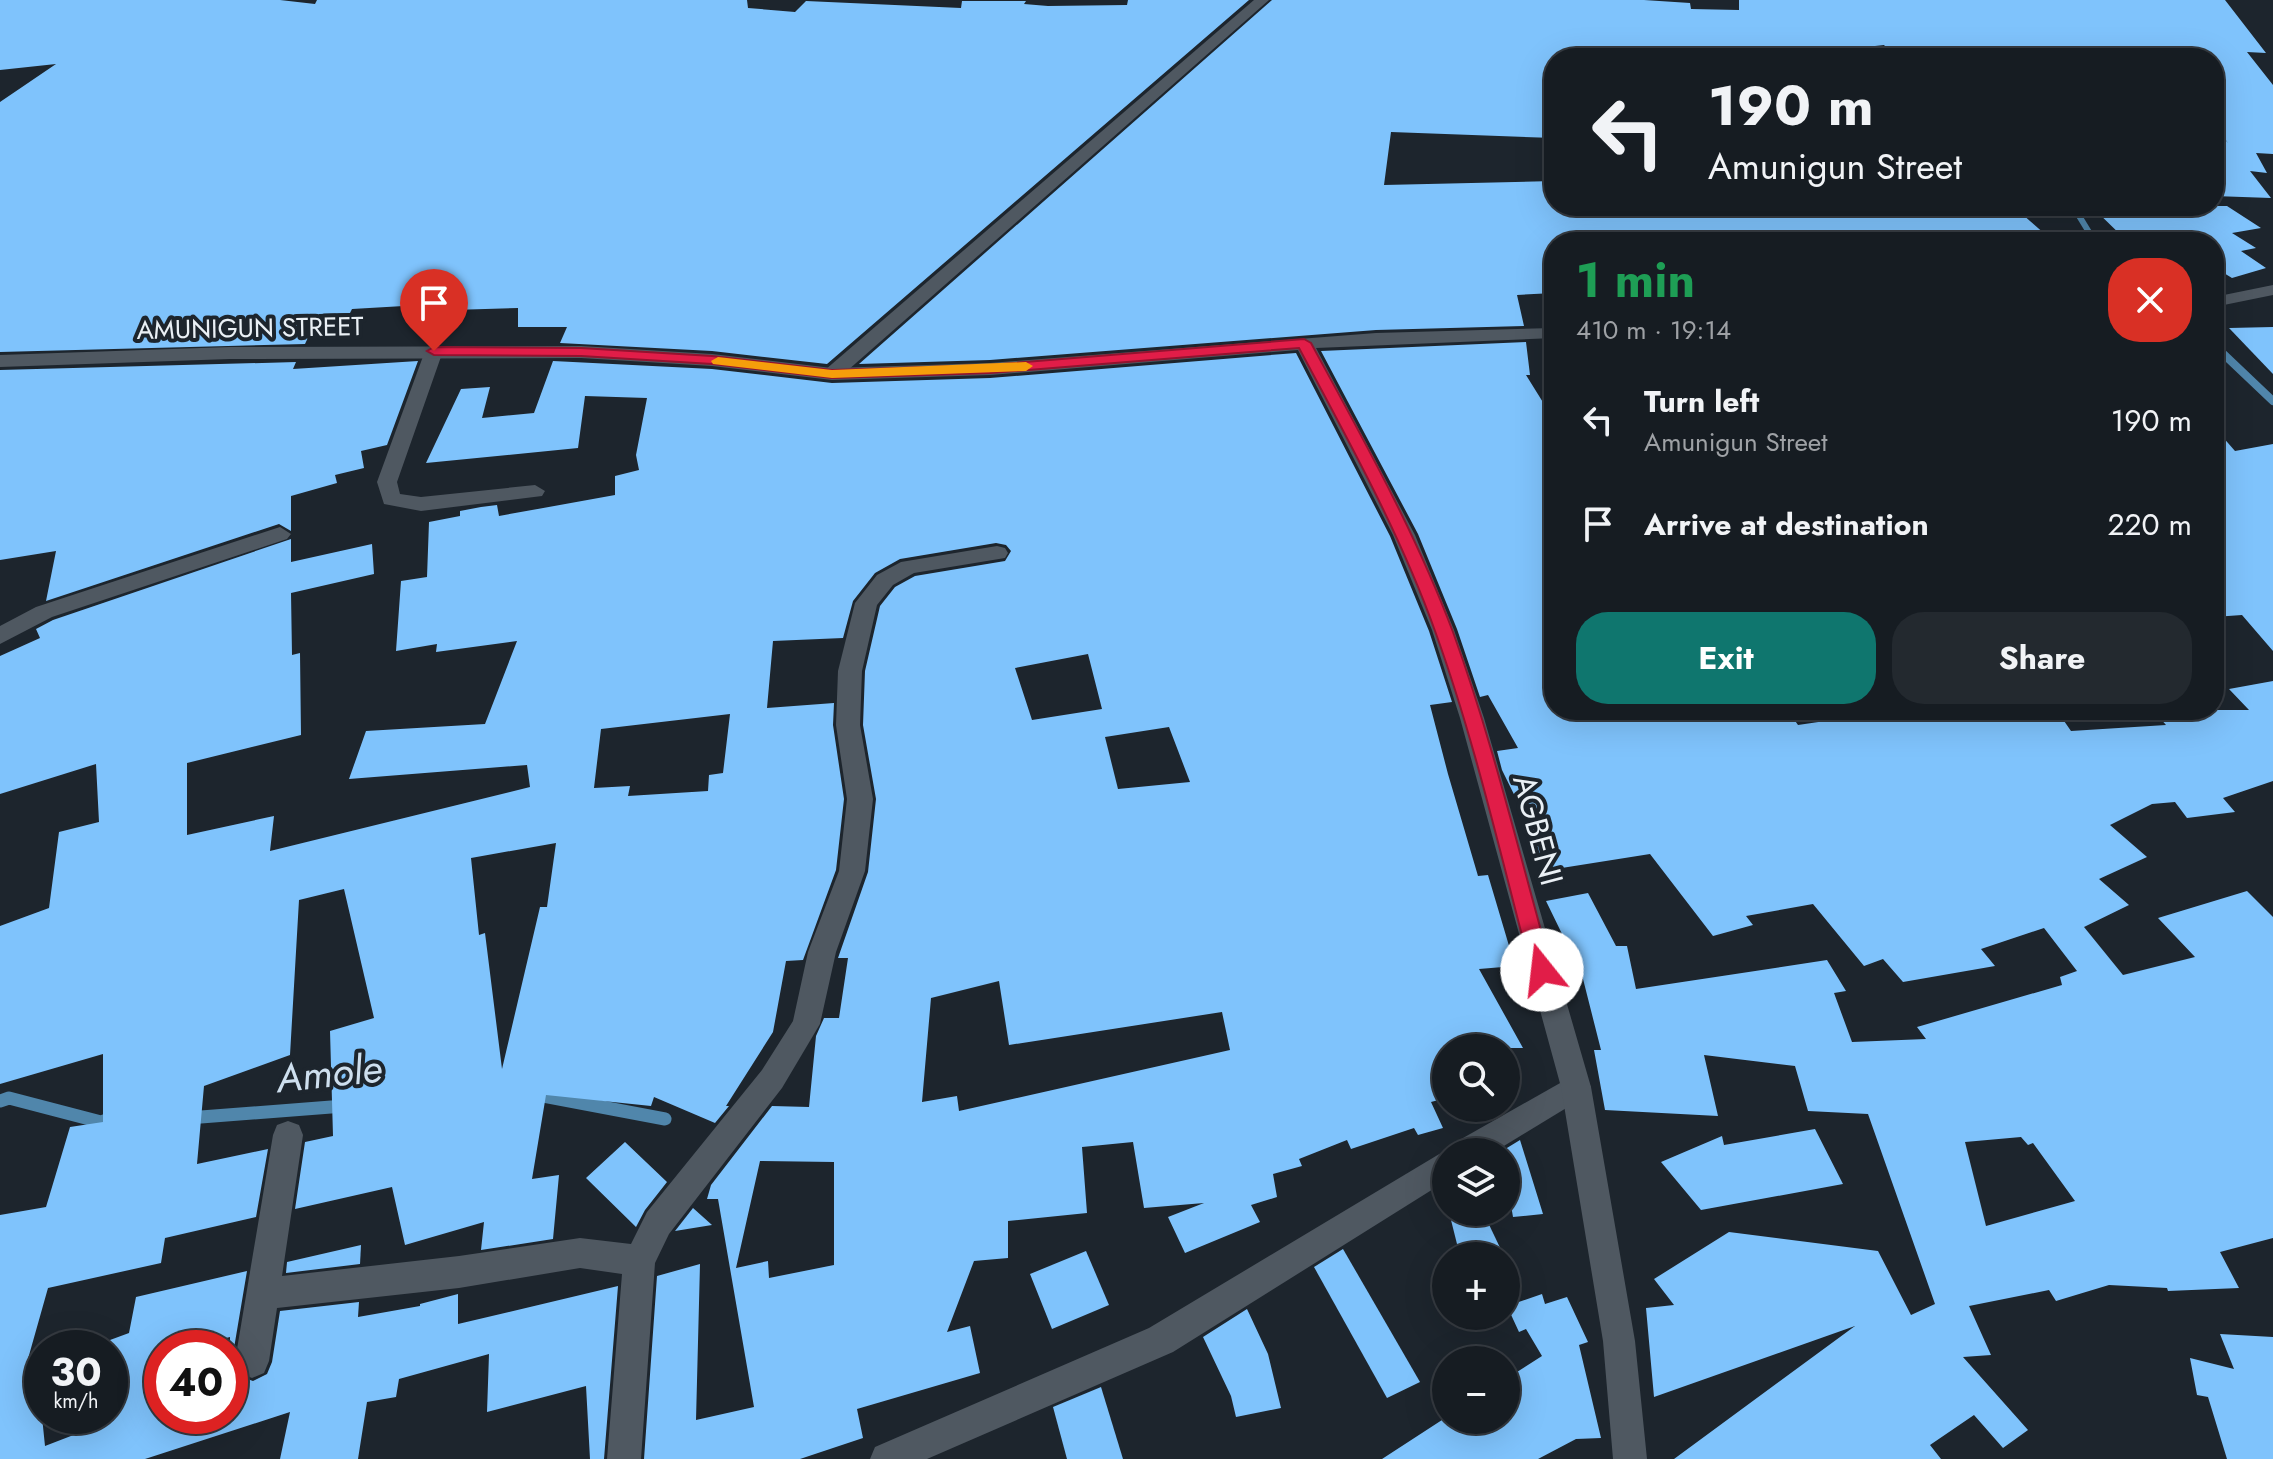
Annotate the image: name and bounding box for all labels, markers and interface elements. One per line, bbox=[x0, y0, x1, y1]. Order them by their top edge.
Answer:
text: 190 m bbox=[1708, 65, 1874, 146]
icon: left bbox=[1576, 80, 1680, 184]
text: Amunigun Street bbox=[1708, 140, 1962, 192]
text: 1 min bbox=[1576, 246, 1695, 315]
button: close bbox=[2108, 258, 2192, 342]
pin bbox=[400, 269, 468, 351]
icon: arrive bbox=[412, 281, 456, 325]
street label: AMUNIGUN STREET bbox=[136, 307, 364, 349]
text: 410 m · 19:14 bbox=[1576, 311, 1731, 349]
text: Turn left bbox=[1644, 380, 1759, 423]
icon: left bbox=[1576, 398, 1620, 442]
text: 190 m bbox=[2111, 399, 2192, 442]
text: Amunigun Street bbox=[1644, 423, 1827, 461]
icon: arrive bbox=[1576, 502, 1620, 546]
text: Arrive at destination bbox=[1644, 503, 1929, 546]
text: 220 m bbox=[2107, 503, 2192, 546]
button: Exit bbox=[1576, 612, 1876, 704]
button: Share bbox=[1892, 612, 2192, 704]
street label: AGBENI bbox=[1501, 769, 1575, 891]
position arrow bbox=[1500, 928, 1584, 1012]
map controls bbox=[1432, 1034, 1520, 1434]
button: search bbox=[1432, 1034, 1520, 1122]
water label: Amole bbox=[272, 1039, 385, 1107]
button: layers bbox=[1432, 1138, 1520, 1226]
button: + bbox=[1432, 1242, 1520, 1330]
speed limit sign: 40 bbox=[144, 1330, 248, 1434]
text: 30 bbox=[50, 1343, 102, 1401]
button: − bbox=[1432, 1346, 1520, 1434]
text: km/h bbox=[53, 1387, 99, 1416]

